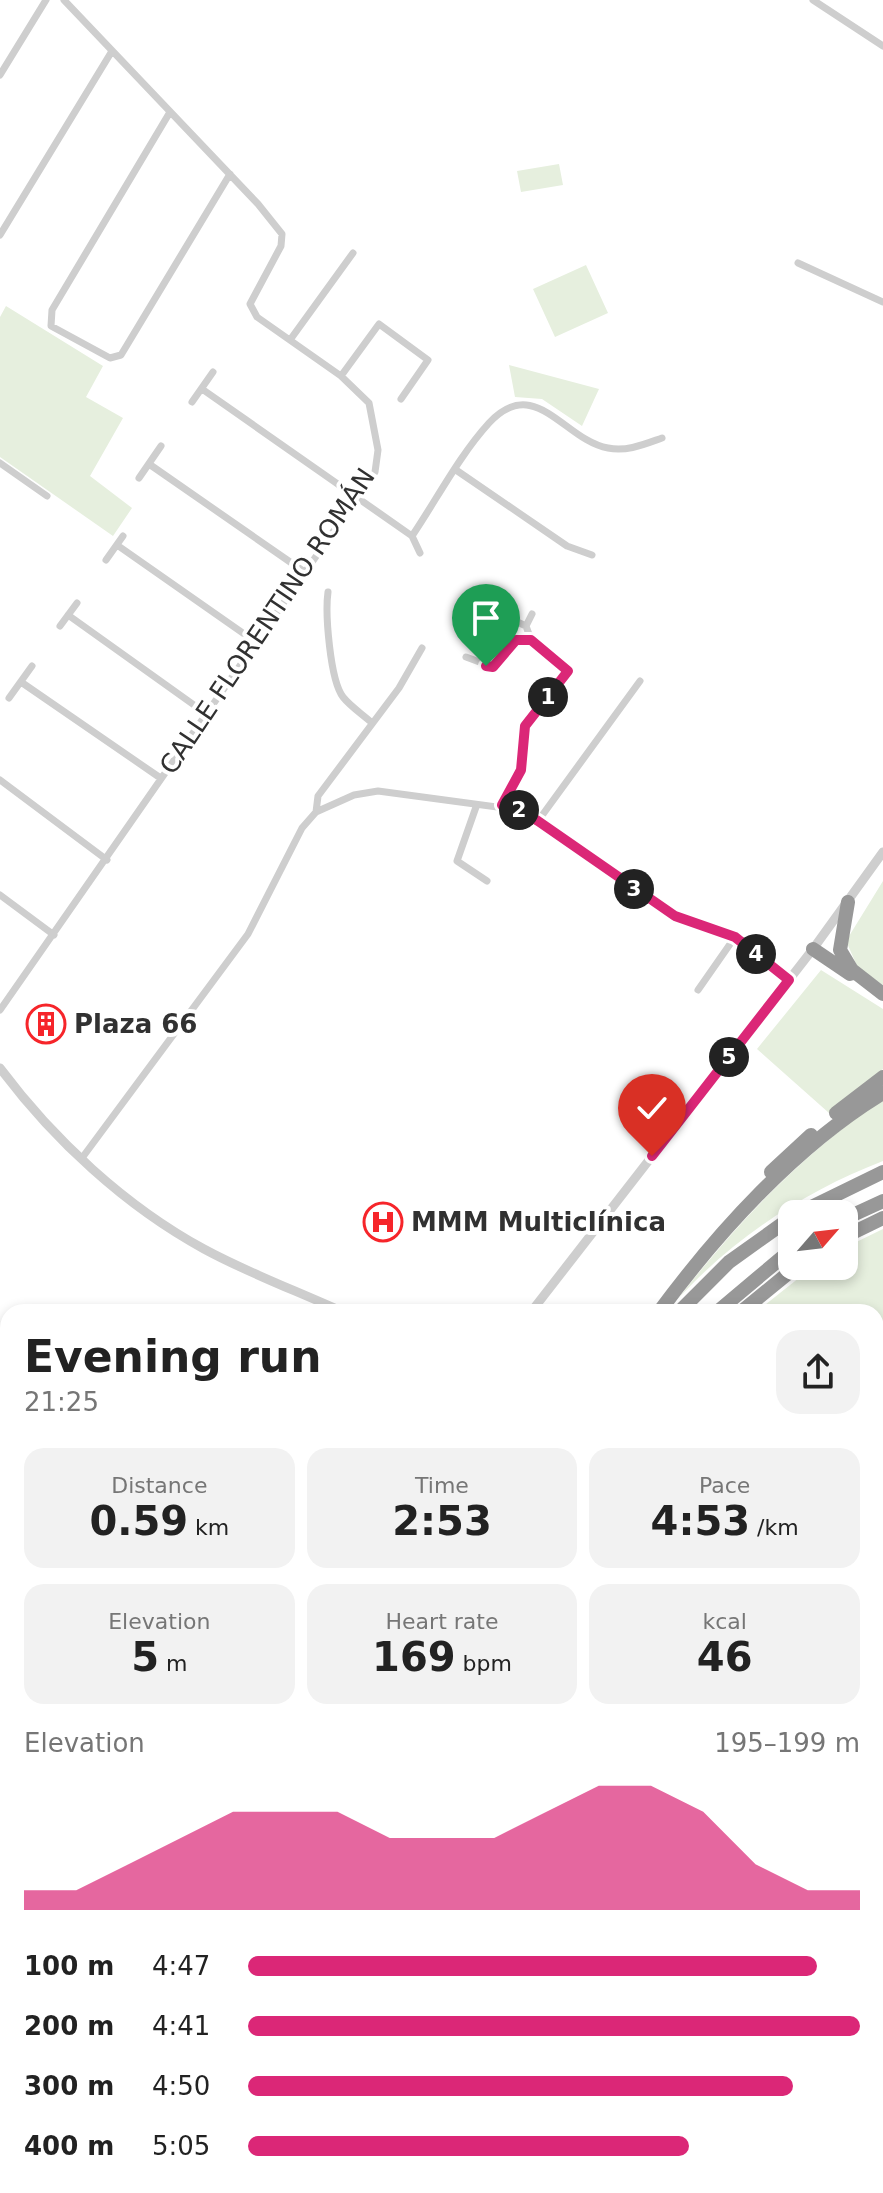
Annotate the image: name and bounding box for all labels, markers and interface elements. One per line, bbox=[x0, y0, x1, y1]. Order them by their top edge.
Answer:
street label: CALLE FLORENTINO ROMÁN bbox=[152, 462, 381, 780]
pin bbox=[452, 584, 520, 666]
icon: arrive bbox=[464, 596, 508, 640]
pin: 1 bbox=[528, 677, 568, 717]
text: 1 bbox=[540, 684, 556, 709]
pin: 2 bbox=[499, 790, 539, 830]
text: 2 bbox=[511, 797, 527, 822]
pin: 3 bbox=[614, 869, 654, 909]
text: 3 bbox=[626, 876, 642, 901]
pin: 4 bbox=[736, 934, 776, 974]
text: 4 bbox=[748, 941, 764, 966]
building icon: Plaza 66 bbox=[25, 1003, 67, 1045]
place label: Plaza 66 bbox=[74, 1009, 197, 1039]
pin: 5 bbox=[709, 1037, 749, 1077]
text: 5 bbox=[721, 1044, 737, 1069]
pin bbox=[618, 1074, 686, 1156]
icon: check bbox=[630, 1086, 674, 1130]
north arrow bbox=[778, 1200, 858, 1280]
map controls bbox=[778, 1200, 858, 1280]
hospital icon: MMM Multiclínica bbox=[362, 1201, 404, 1243]
place label: MMM Multiclínica bbox=[411, 1207, 666, 1237]
button: share bbox=[776, 1330, 860, 1414]
text: Evening run bbox=[24, 1331, 321, 1382]
text: 21:25 bbox=[24, 1387, 99, 1417]
text: Distance bbox=[111, 1473, 207, 1498]
text: Time bbox=[415, 1473, 469, 1498]
text: Pace bbox=[699, 1473, 750, 1498]
text: 0.59 bbox=[89, 1498, 188, 1544]
text: 2:53 bbox=[392, 1498, 492, 1544]
text: 4:53 bbox=[651, 1498, 750, 1544]
text: km bbox=[188, 1515, 229, 1540]
text: /km bbox=[750, 1515, 799, 1540]
text: Elevation bbox=[108, 1609, 210, 1634]
text: Heart rate bbox=[386, 1609, 498, 1634]
text: kcal bbox=[702, 1609, 747, 1634]
text: 5 bbox=[131, 1634, 159, 1680]
text: 169 bbox=[372, 1634, 456, 1680]
text: 46 bbox=[697, 1634, 752, 1680]
text: m bbox=[159, 1651, 187, 1676]
text: bpm bbox=[456, 1651, 512, 1676]
text: Elevation bbox=[24, 1728, 145, 1758]
text: 195–199 m bbox=[714, 1728, 860, 1758]
text: 100 m bbox=[24, 1951, 114, 1981]
text: 4:47 bbox=[152, 1951, 210, 1981]
text: 200 m bbox=[24, 2011, 114, 2041]
text: 4:41 bbox=[152, 2011, 210, 2041]
text: 300 m bbox=[24, 2071, 114, 2101]
text: 4:50 bbox=[152, 2071, 210, 2101]
text: 400 m bbox=[24, 2131, 114, 2161]
text: 5:05 bbox=[152, 2131, 210, 2161]

